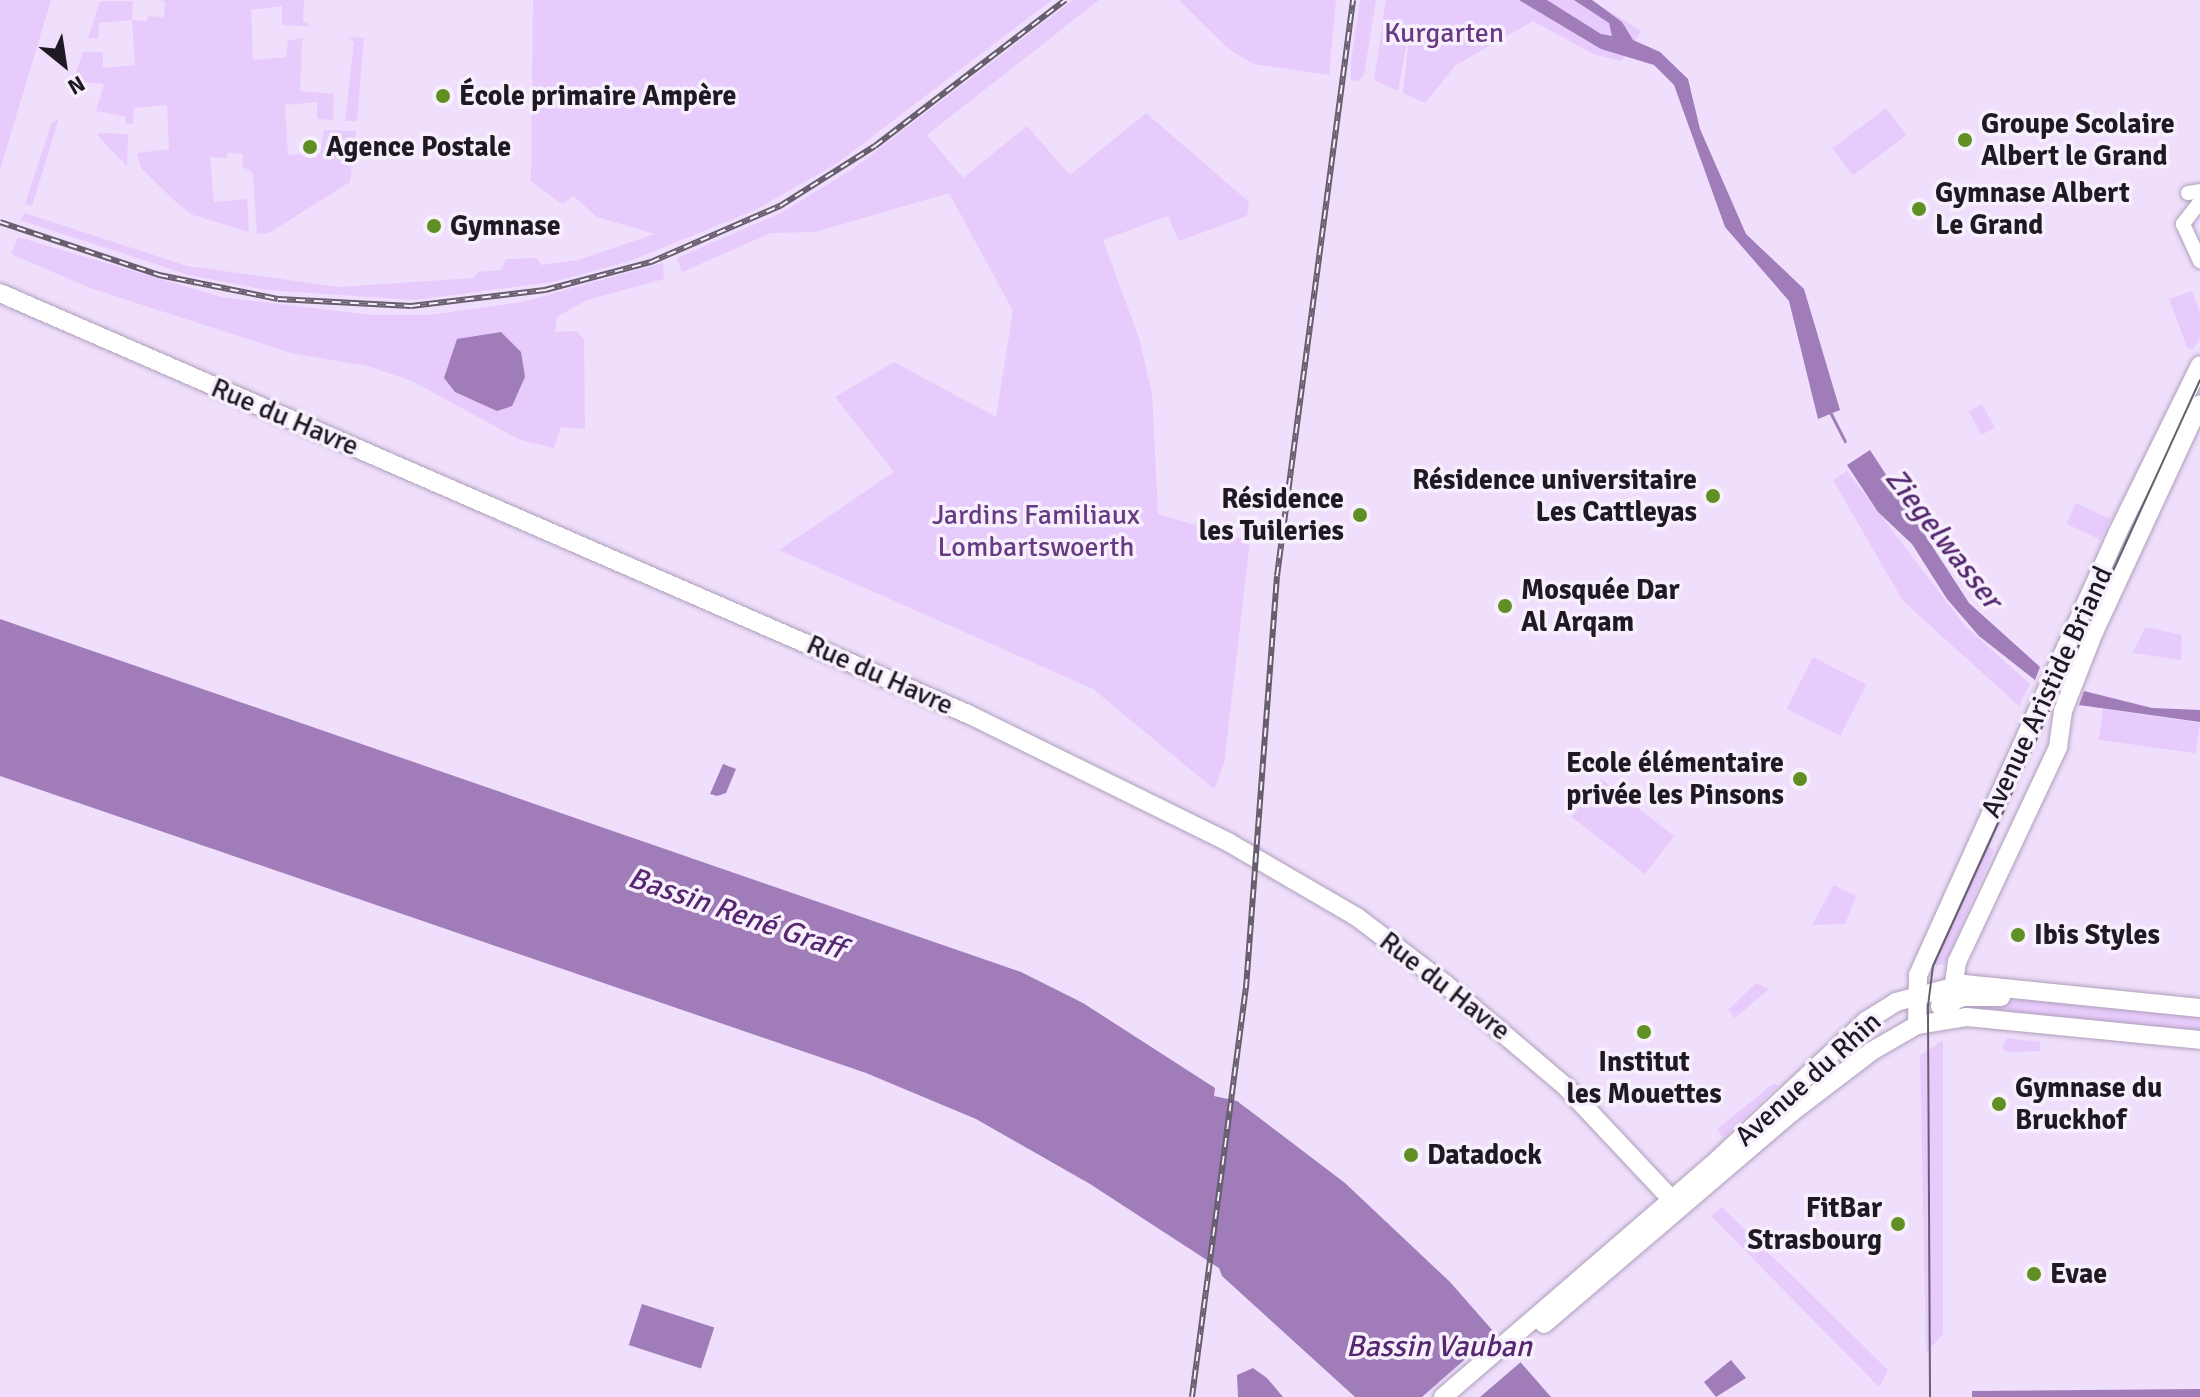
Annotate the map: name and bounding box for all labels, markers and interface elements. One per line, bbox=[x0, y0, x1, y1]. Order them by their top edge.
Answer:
park label: Kurgarten bbox=[1384, 16, 1504, 50]
north arrow bbox=[24, 24, 104, 104]
text: N bbox=[63, 70, 90, 101]
place label: École primaire Ampère bbox=[459, 79, 736, 113]
marker: École primaire Ampère bbox=[434, 87, 452, 105]
place label: Groupe Scolaire Albert le Grand bbox=[1981, 107, 2175, 173]
place label: Agence Postale bbox=[326, 130, 511, 164]
marker: Groupe Scolaire Albert le Grand bbox=[1956, 131, 1974, 149]
marker: Agence Postale bbox=[301, 138, 319, 156]
place label: Gymnase Albert Le Grand bbox=[1935, 176, 2130, 242]
marker: Gymnase Albert Le Grand bbox=[1910, 200, 1928, 218]
place label: Gymnase bbox=[450, 209, 561, 243]
marker: Gymnase bbox=[425, 217, 443, 235]
street label: Rue du Havre bbox=[206, 371, 364, 463]
water label: Ziegelwasser bbox=[1877, 462, 2009, 616]
place label: Résidence universitaire Les Cattleyas bbox=[1412, 463, 1697, 529]
place label: Résidence les Tuileries bbox=[1199, 482, 1344, 548]
marker: Résidence universitaire Les Cattleyas bbox=[1704, 487, 1722, 505]
park label: Jardins Familiaux Lombartswoerth bbox=[932, 498, 1140, 564]
marker: Résidence les Tuileries bbox=[1351, 506, 1369, 524]
street label: Avenue Aristide Briand bbox=[1974, 561, 2120, 823]
place label: Mosquée Dar Al Arqam bbox=[1521, 573, 1680, 639]
marker: Mosquée Dar Al Arqam bbox=[1496, 597, 1514, 615]
street label: Rue du Havre bbox=[801, 628, 959, 722]
place label: Ecole élémentaire privée les Pinsons bbox=[1566, 746, 1784, 812]
marker: Ecole élémentaire privée les Pinsons bbox=[1791, 770, 1809, 788]
water label: Bassin René Graff bbox=[623, 860, 849, 968]
place label: Ibis Styles bbox=[2034, 918, 2160, 952]
street label: Rue du Havre bbox=[1373, 924, 1517, 1048]
marker: Ibis Styles bbox=[2009, 926, 2027, 944]
street label: Avenue du Rhin bbox=[1728, 1005, 1888, 1153]
marker: Institut les Mouettes bbox=[1635, 1023, 1653, 1041]
place label: Institut les Mouettes bbox=[1566, 1045, 1722, 1111]
place label: Gymnase du Bruckhof bbox=[2015, 1071, 2162, 1137]
marker: Gymnase du Bruckhof bbox=[1990, 1095, 2008, 1113]
place label: Datadock bbox=[1427, 1138, 1542, 1172]
marker: Datadock bbox=[1402, 1146, 1420, 1164]
place label: FitBar Strasbourg bbox=[1748, 1191, 1882, 1257]
marker: FitBar Strasbourg bbox=[1889, 1215, 1907, 1233]
place label: Evae bbox=[2050, 1257, 2107, 1291]
marker: Evae bbox=[2025, 1265, 2043, 1283]
water label: Bassin Vauban bbox=[1346, 1329, 1532, 1365]

